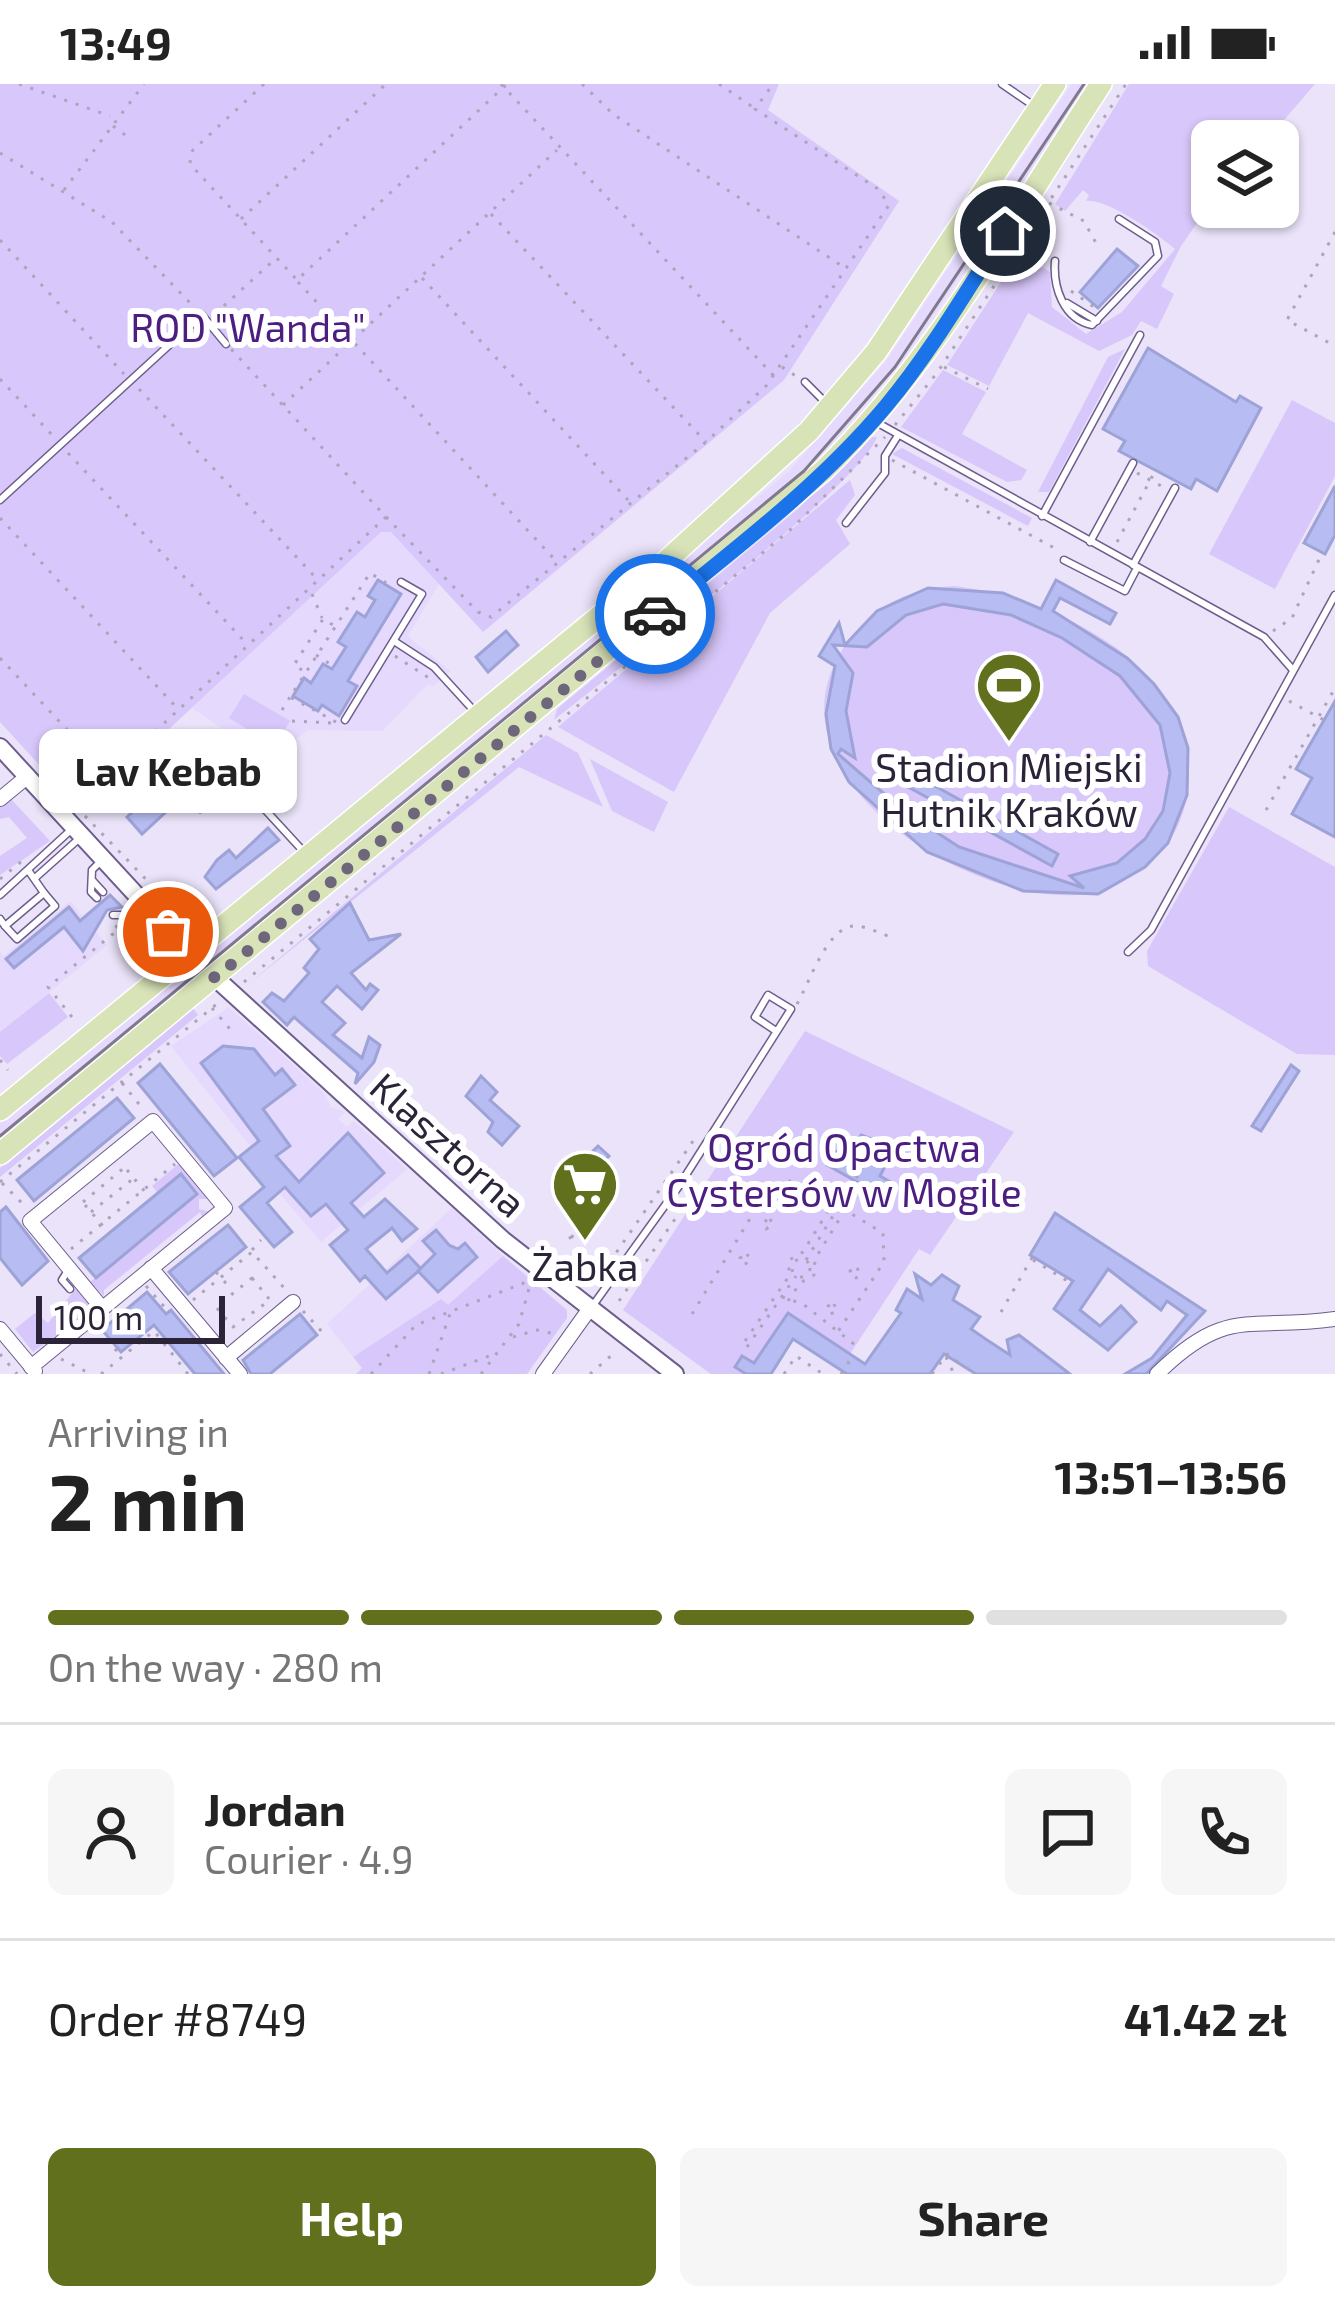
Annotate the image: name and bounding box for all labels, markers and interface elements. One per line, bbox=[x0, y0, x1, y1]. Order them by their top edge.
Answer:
text: 13:49 bbox=[60, 15, 172, 69]
map controls bbox=[1191, 120, 1299, 228]
button: layers bbox=[1191, 120, 1299, 228]
pin bbox=[954, 180, 1056, 282]
icon: home bbox=[972, 198, 1038, 264]
park label: ROD "Wanda" bbox=[130, 303, 366, 350]
courier bbox=[595, 554, 715, 674]
icon: car bbox=[622, 581, 688, 647]
sports icon: Stadion Miejski Hutnik Kraków bbox=[974, 650, 1044, 744]
callout: Lav Kebab bbox=[39, 728, 297, 812]
place label: Stadion Miejski Hutnik Kraków bbox=[875, 743, 1143, 835]
text: Lav Kebab bbox=[74, 747, 262, 794]
pin bbox=[117, 881, 219, 983]
icon: bag bbox=[135, 899, 201, 965]
street label: Klasztorna bbox=[362, 1062, 536, 1226]
park label: Ogród Opactwa Cystersów w Mogile bbox=[666, 1123, 1022, 1215]
supermarket icon: Żabka bbox=[550, 1149, 620, 1243]
place label: Żabka bbox=[532, 1242, 638, 1289]
scale bar bbox=[36, 1290, 225, 1343]
text: 100 m bbox=[54, 1297, 143, 1337]
text: Arriving in bbox=[48, 1408, 229, 1455]
text: 13:51–13:56 bbox=[1055, 1449, 1287, 1503]
text: 2 min bbox=[48, 1453, 247, 1547]
text: On the way · 280 m bbox=[48, 1643, 383, 1690]
button: person bbox=[48, 1769, 174, 1895]
button: chat bbox=[1005, 1769, 1131, 1895]
button: phone bbox=[1161, 1769, 1287, 1895]
text: Jordan bbox=[204, 1781, 346, 1835]
text: Courier · 4.9 bbox=[204, 1835, 414, 1882]
text: Order #8749 bbox=[48, 1991, 307, 2045]
text: 41.42 zł bbox=[1124, 1991, 1287, 2045]
button: Help bbox=[48, 2148, 656, 2286]
button: Share bbox=[680, 2148, 1287, 2286]

